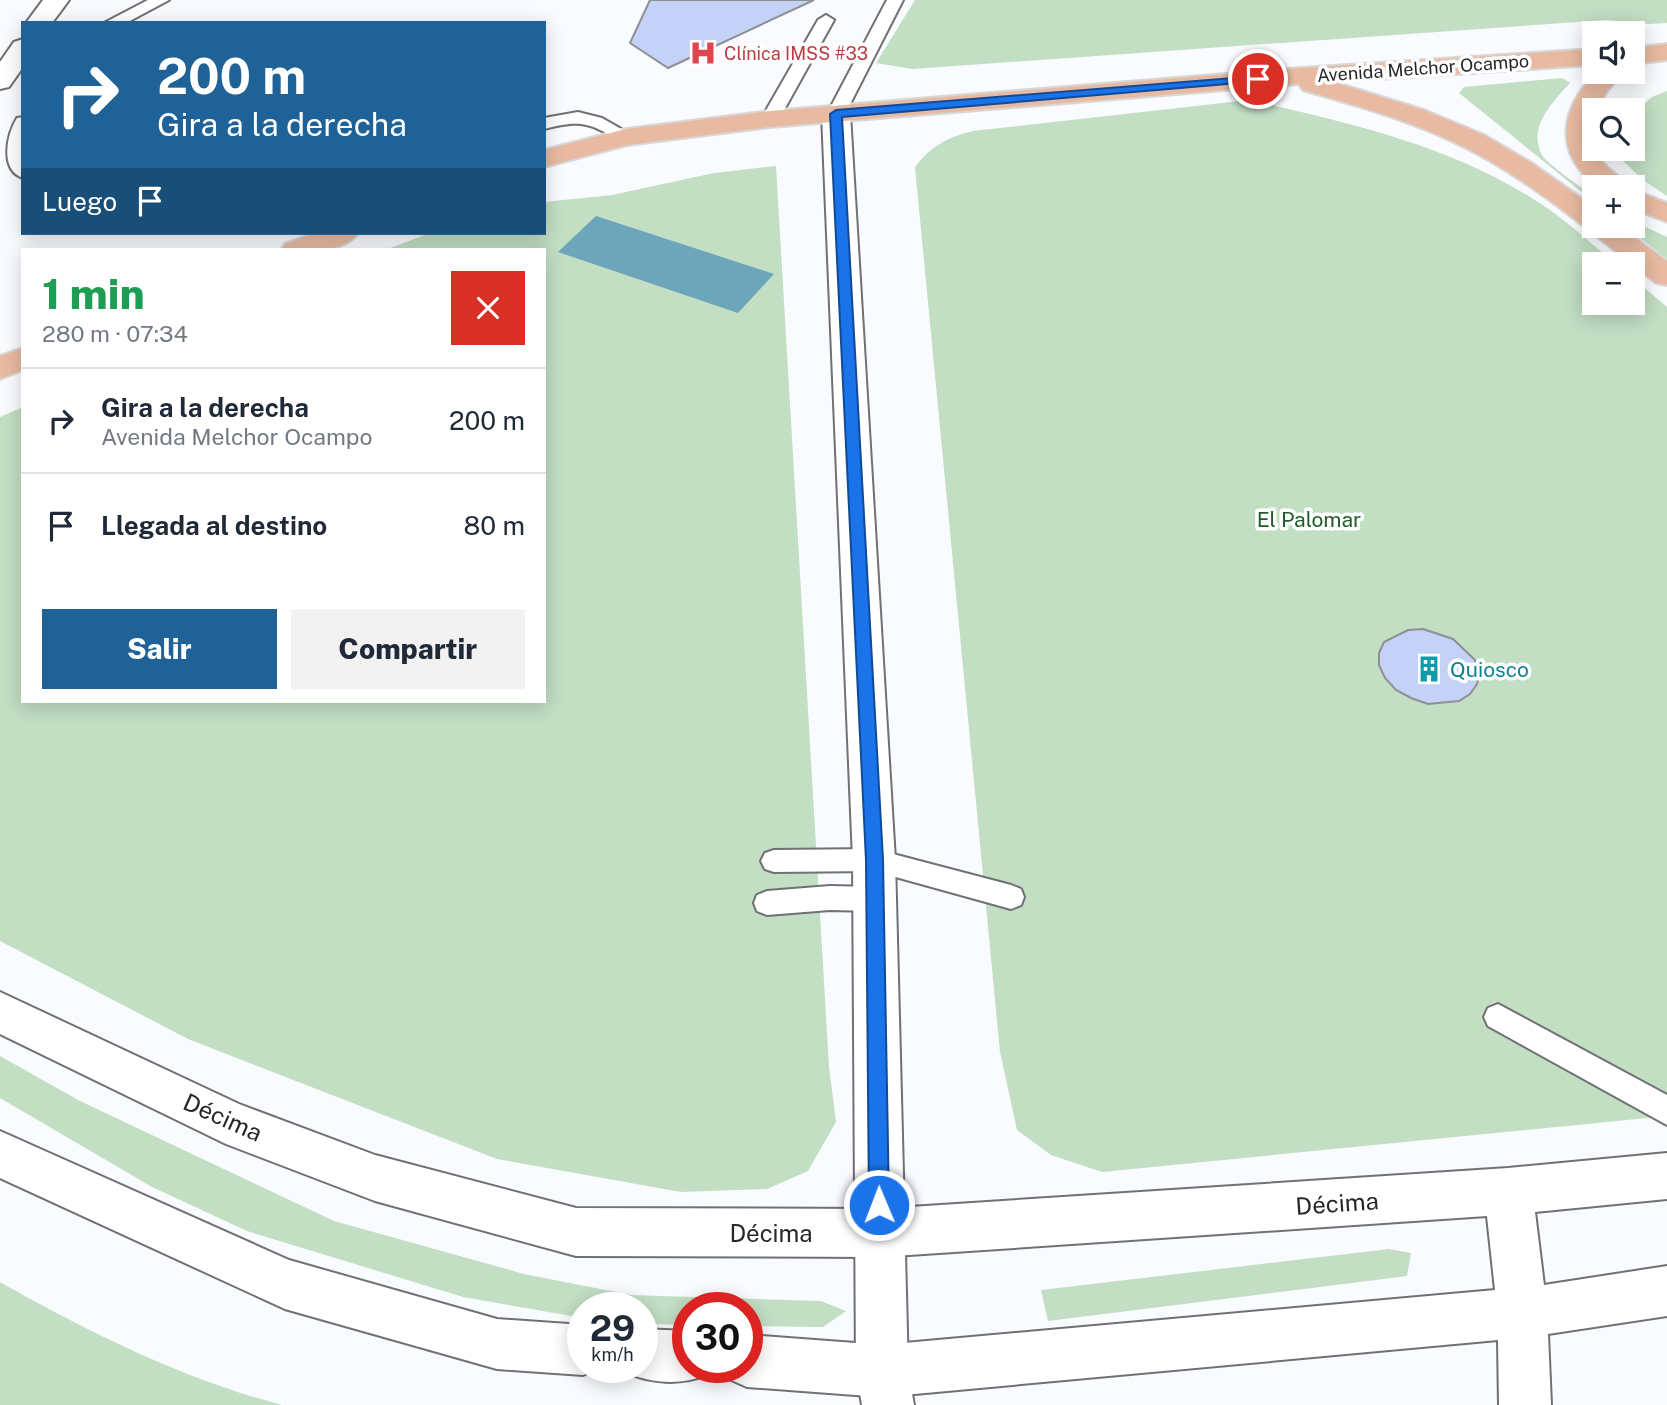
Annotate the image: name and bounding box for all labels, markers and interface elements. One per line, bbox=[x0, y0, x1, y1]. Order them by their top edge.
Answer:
map controls bbox=[1582, 21, 1645, 315]
button: sound bbox=[1582, 21, 1645, 84]
hospital icon: Clínica IMSS #33 bbox=[688, 38, 718, 68]
place label: Clínica IMSS #33 bbox=[724, 43, 868, 64]
text: 200 m bbox=[157, 47, 306, 105]
icon: right bbox=[42, 49, 133, 140]
pin bbox=[1228, 49, 1288, 109]
street label: Avenida Melchor Ocampo bbox=[1316, 50, 1530, 86]
icon: arrive bbox=[1239, 60, 1277, 98]
button: search bbox=[1582, 98, 1645, 161]
text: Gira a la derecha bbox=[157, 106, 407, 143]
button: + bbox=[1582, 175, 1645, 238]
icon: arrive bbox=[131, 182, 169, 220]
text: Luego bbox=[42, 186, 117, 217]
button: − bbox=[1582, 252, 1645, 315]
text: 1 min bbox=[42, 269, 145, 318]
button: close bbox=[451, 271, 525, 345]
text: 280 m · 07:34 bbox=[42, 320, 188, 347]
text: Gira a la derecha bbox=[101, 392, 309, 423]
icon: right bbox=[42, 402, 80, 440]
text: 200 m bbox=[449, 405, 525, 436]
text: Avenida Melchor Ocampo bbox=[101, 423, 373, 450]
icon: arrive bbox=[42, 507, 80, 545]
park label: El Palomar bbox=[1257, 507, 1361, 532]
text: Llegada al destino bbox=[101, 510, 327, 541]
text: 80 m bbox=[464, 510, 525, 541]
button: Salir bbox=[42, 609, 277, 689]
button: Compartir bbox=[291, 609, 525, 689]
building icon: Quiosco bbox=[1414, 654, 1444, 684]
place label: Quiosco bbox=[1450, 657, 1529, 682]
street label: Décima bbox=[179, 1087, 267, 1147]
position arrow bbox=[842, 1168, 916, 1242]
street label: Décima bbox=[1295, 1186, 1379, 1220]
street label: Décima bbox=[729, 1219, 813, 1247]
speed limit sign: 30 bbox=[672, 1292, 763, 1383]
text: 29 bbox=[590, 1308, 635, 1349]
text: km/h bbox=[591, 1344, 634, 1365]

